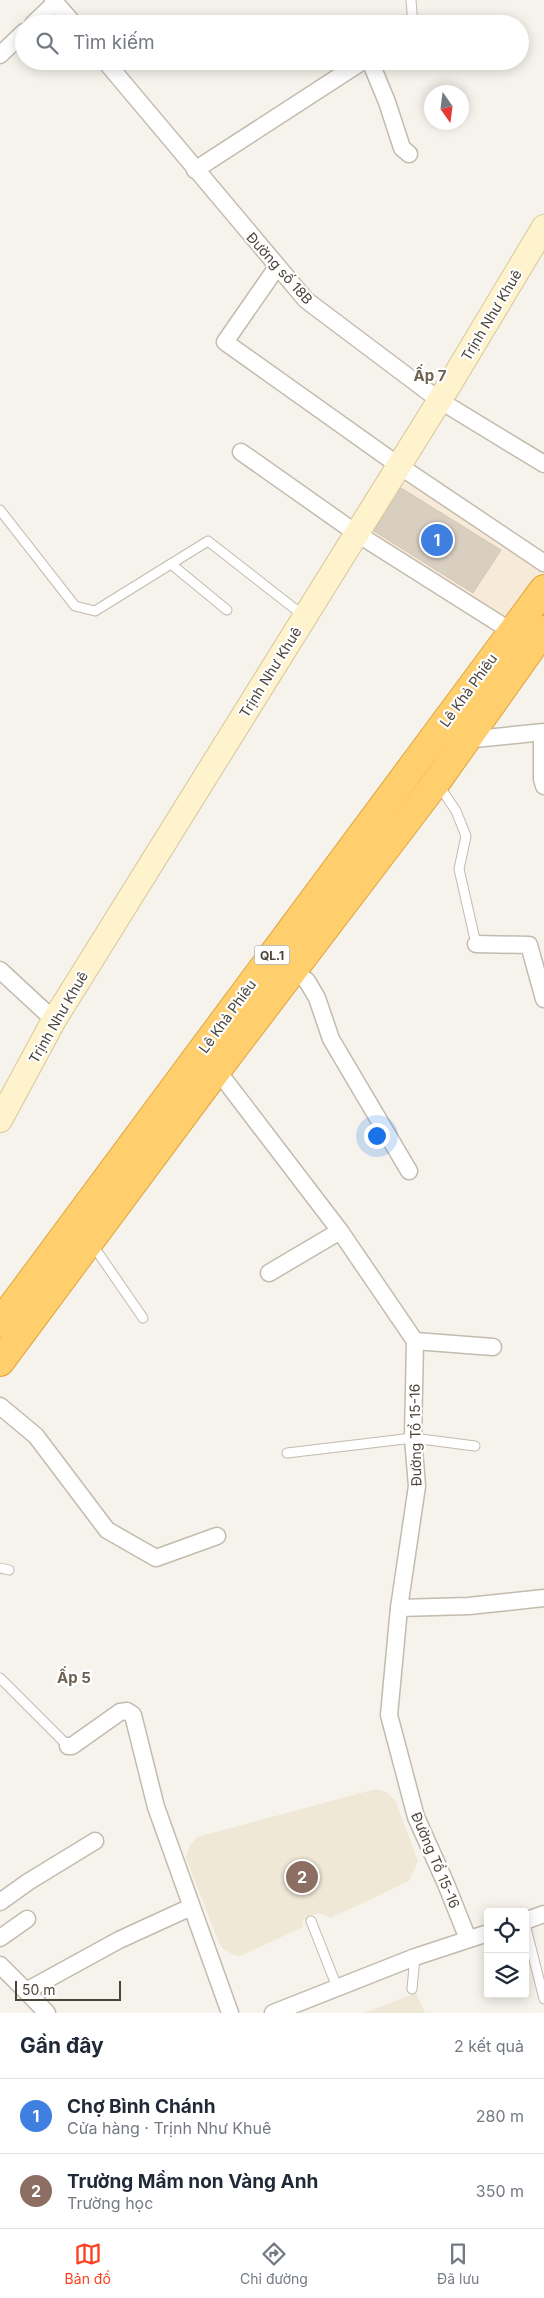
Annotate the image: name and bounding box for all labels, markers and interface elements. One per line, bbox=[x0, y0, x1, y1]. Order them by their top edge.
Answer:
search box bbox=[15, 15, 529, 70]
icon: search bbox=[33, 29, 61, 57]
text: Tìm kiếm bbox=[73, 31, 155, 54]
north arrow bbox=[424, 85, 469, 130]
street label: Đường số 18B bbox=[243, 229, 317, 307]
street label: Trịnh Như Khuê bbox=[457, 266, 525, 364]
district label: Ấp 7 bbox=[414, 364, 447, 385]
pin: 1 bbox=[421, 521, 453, 559]
street label: Trịnh Như Khuê bbox=[235, 624, 305, 720]
street label: Lê Khả Phiêu bbox=[436, 650, 500, 730]
road number: QL.1 bbox=[254, 946, 290, 964]
street label: Trịnh Như Khuê bbox=[25, 968, 91, 1066]
street label: Lê Khả Phiêu bbox=[195, 976, 259, 1056]
your location bbox=[364, 1123, 390, 1149]
street label: Đường Tổ 15-16 bbox=[406, 1383, 424, 1487]
district label: Ấp 5 bbox=[57, 1666, 91, 1687]
street label: Đường Tổ 15-16 bbox=[408, 1809, 464, 1911]
pin: 2 bbox=[286, 1858, 318, 1896]
map controls bbox=[484, 1908, 529, 1998]
button: locate bbox=[484, 1908, 529, 1953]
button: layers bbox=[484, 1953, 529, 1998]
scale bar bbox=[15, 1978, 121, 2001]
text: 50 m bbox=[22, 1981, 56, 1998]
text: Gần đây bbox=[20, 2033, 104, 2058]
text: 2 kết quả bbox=[454, 2036, 524, 2056]
text: Chợ Bình Chánh bbox=[67, 2095, 215, 2118]
text: 1 bbox=[33, 2106, 39, 2126]
text: 280 m bbox=[476, 2106, 524, 2126]
text: Cửa hàng · Trịnh Như Khuê bbox=[67, 2118, 271, 2138]
text: Trường Mầm non Vàng Anh bbox=[67, 2170, 318, 2193]
text: 2 bbox=[31, 2181, 41, 2201]
text: 350 m bbox=[476, 2181, 524, 2201]
text: Trường học bbox=[67, 2193, 153, 2213]
tab: Bản đồ bbox=[65, 2240, 111, 2287]
tab: Chỉ đường bbox=[240, 2240, 308, 2287]
tab: Đã lưu bbox=[437, 2240, 479, 2287]

